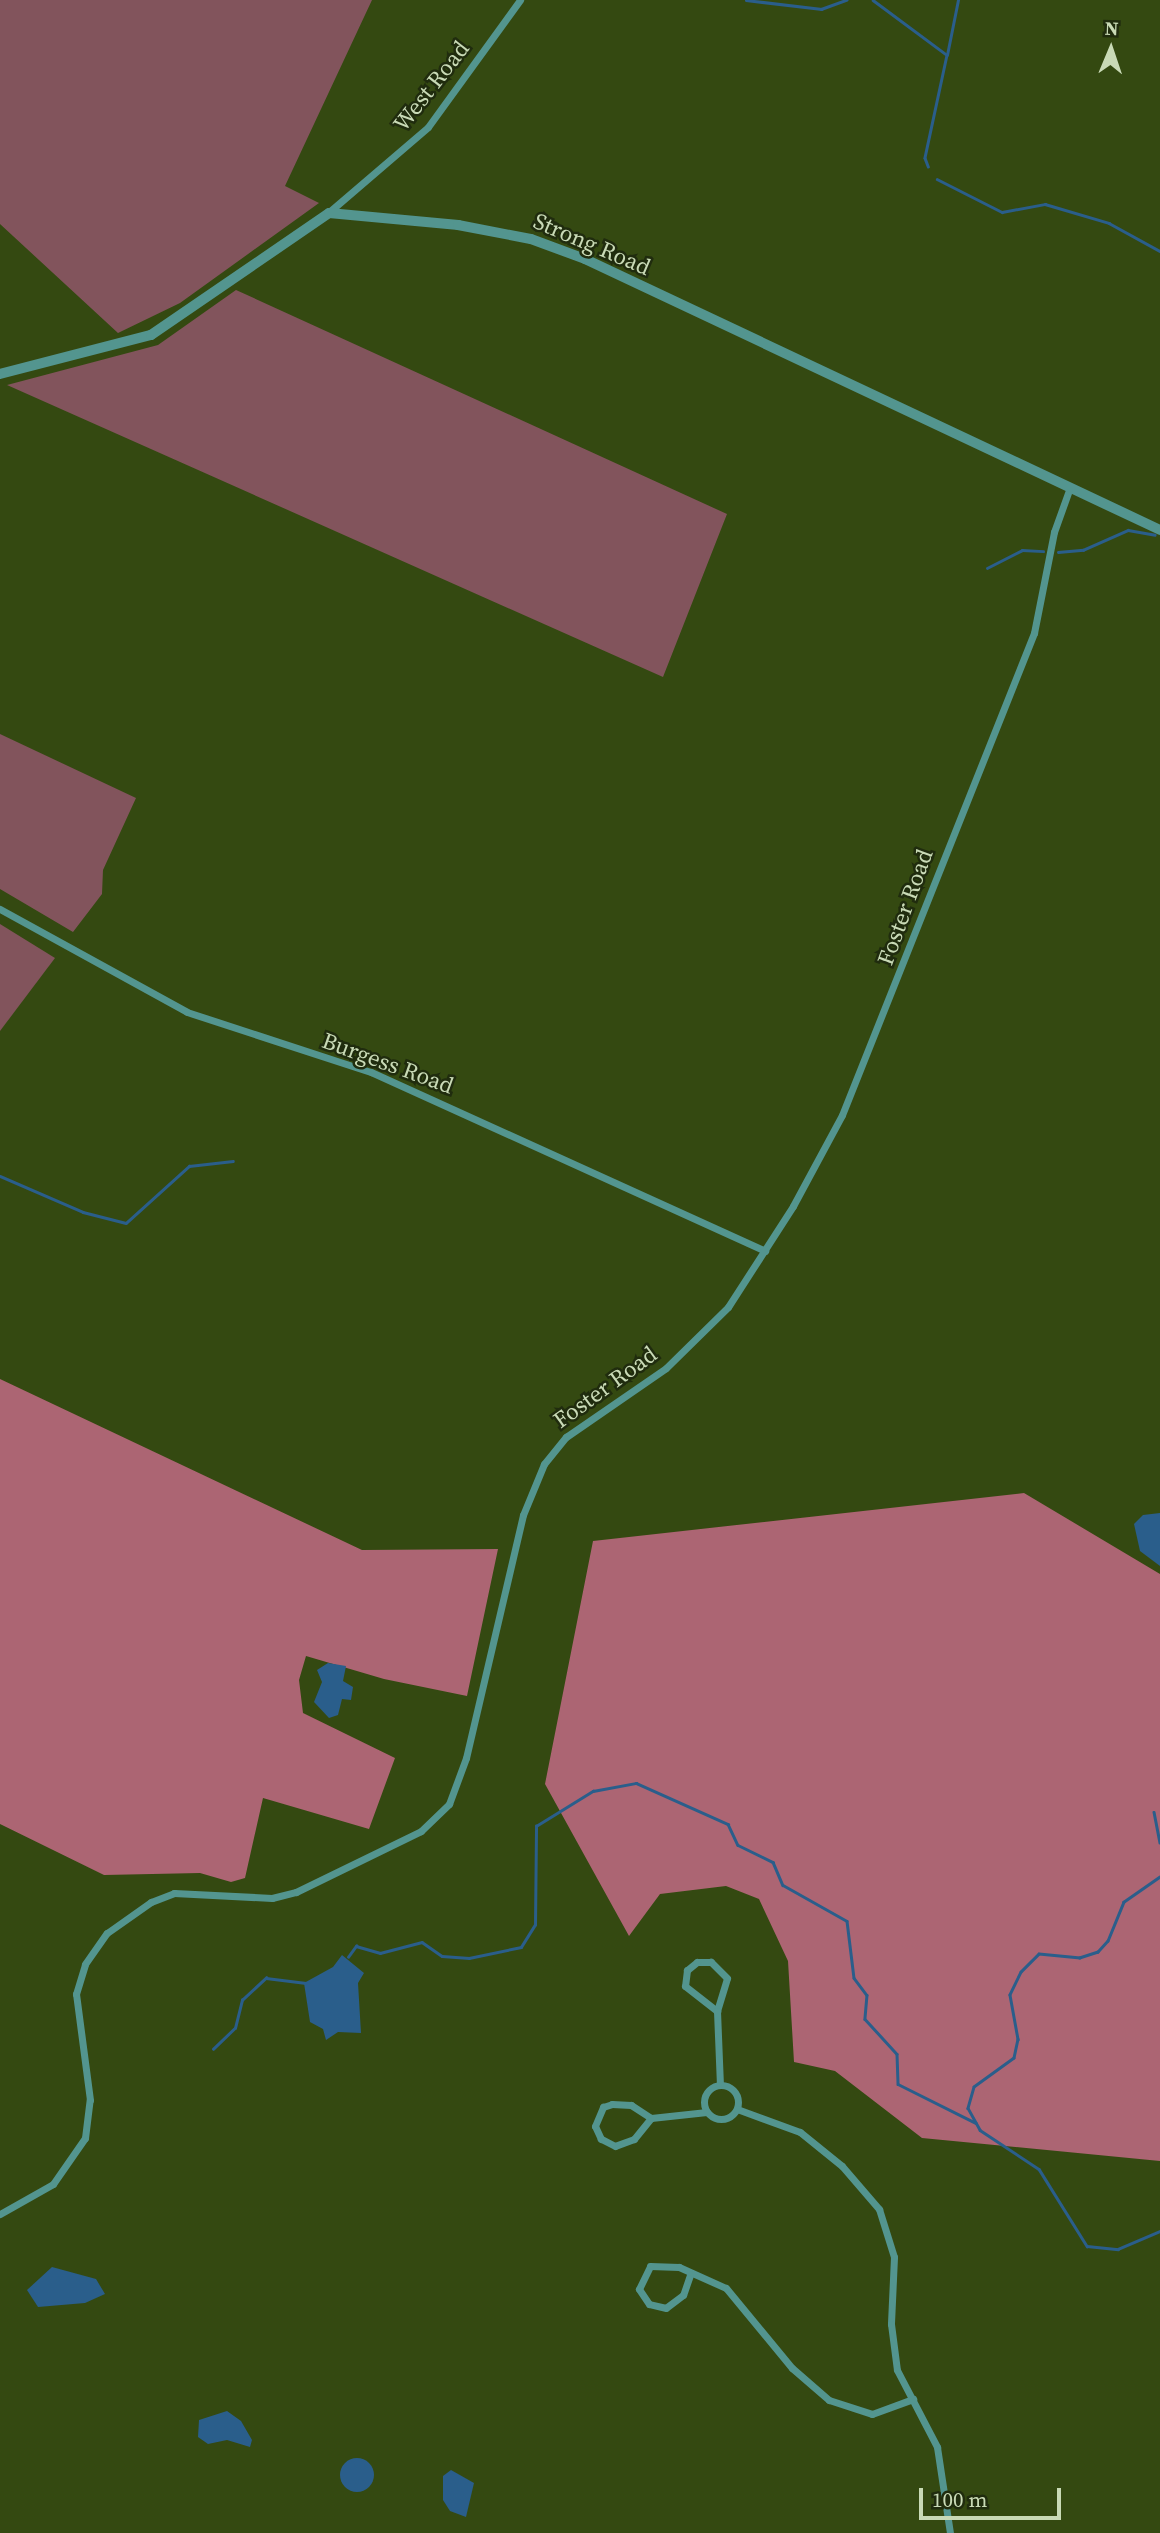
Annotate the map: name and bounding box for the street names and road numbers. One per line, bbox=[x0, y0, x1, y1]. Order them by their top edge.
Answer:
street label: West Road bbox=[387, 35, 475, 137]
street label: Strong Road bbox=[529, 207, 655, 281]
street label: Foster Road bbox=[871, 845, 939, 969]
street label: Burgess Road bbox=[319, 1026, 457, 1100]
street label: Foster Road bbox=[548, 1340, 662, 1434]

